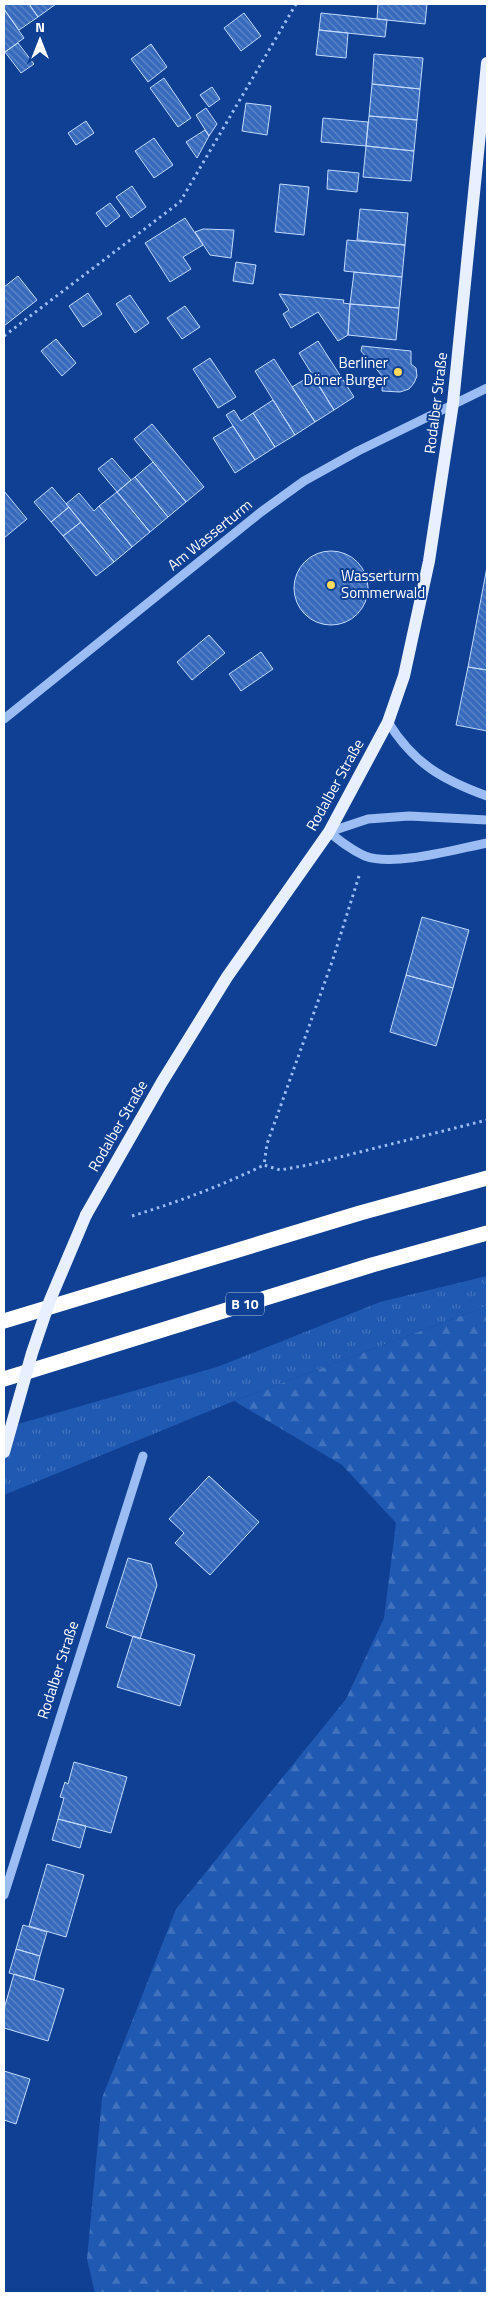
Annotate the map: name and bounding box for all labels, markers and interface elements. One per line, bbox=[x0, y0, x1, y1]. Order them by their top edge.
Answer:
north arrow bbox=[15, 15, 65, 65]
text: N bbox=[35, 16, 45, 37]
place label: Berliner Döner Burger bbox=[304, 351, 388, 391]
street label: Rodalber Straße bbox=[418, 351, 453, 455]
marker: Berliner Döner Burger bbox=[392, 366, 404, 378]
street label: Am Wasserturm bbox=[162, 493, 257, 576]
place label: Wasserturm Sommerwald bbox=[341, 564, 425, 604]
marker: Wasserturm Sommerwald bbox=[325, 579, 337, 591]
street label: Rodalber Straße bbox=[300, 735, 369, 835]
street label: Rodalber Straße bbox=[82, 1076, 153, 1176]
road number: B 10 bbox=[226, 1292, 264, 1316]
street label: Rodalber Straße bbox=[31, 1618, 84, 1722]

